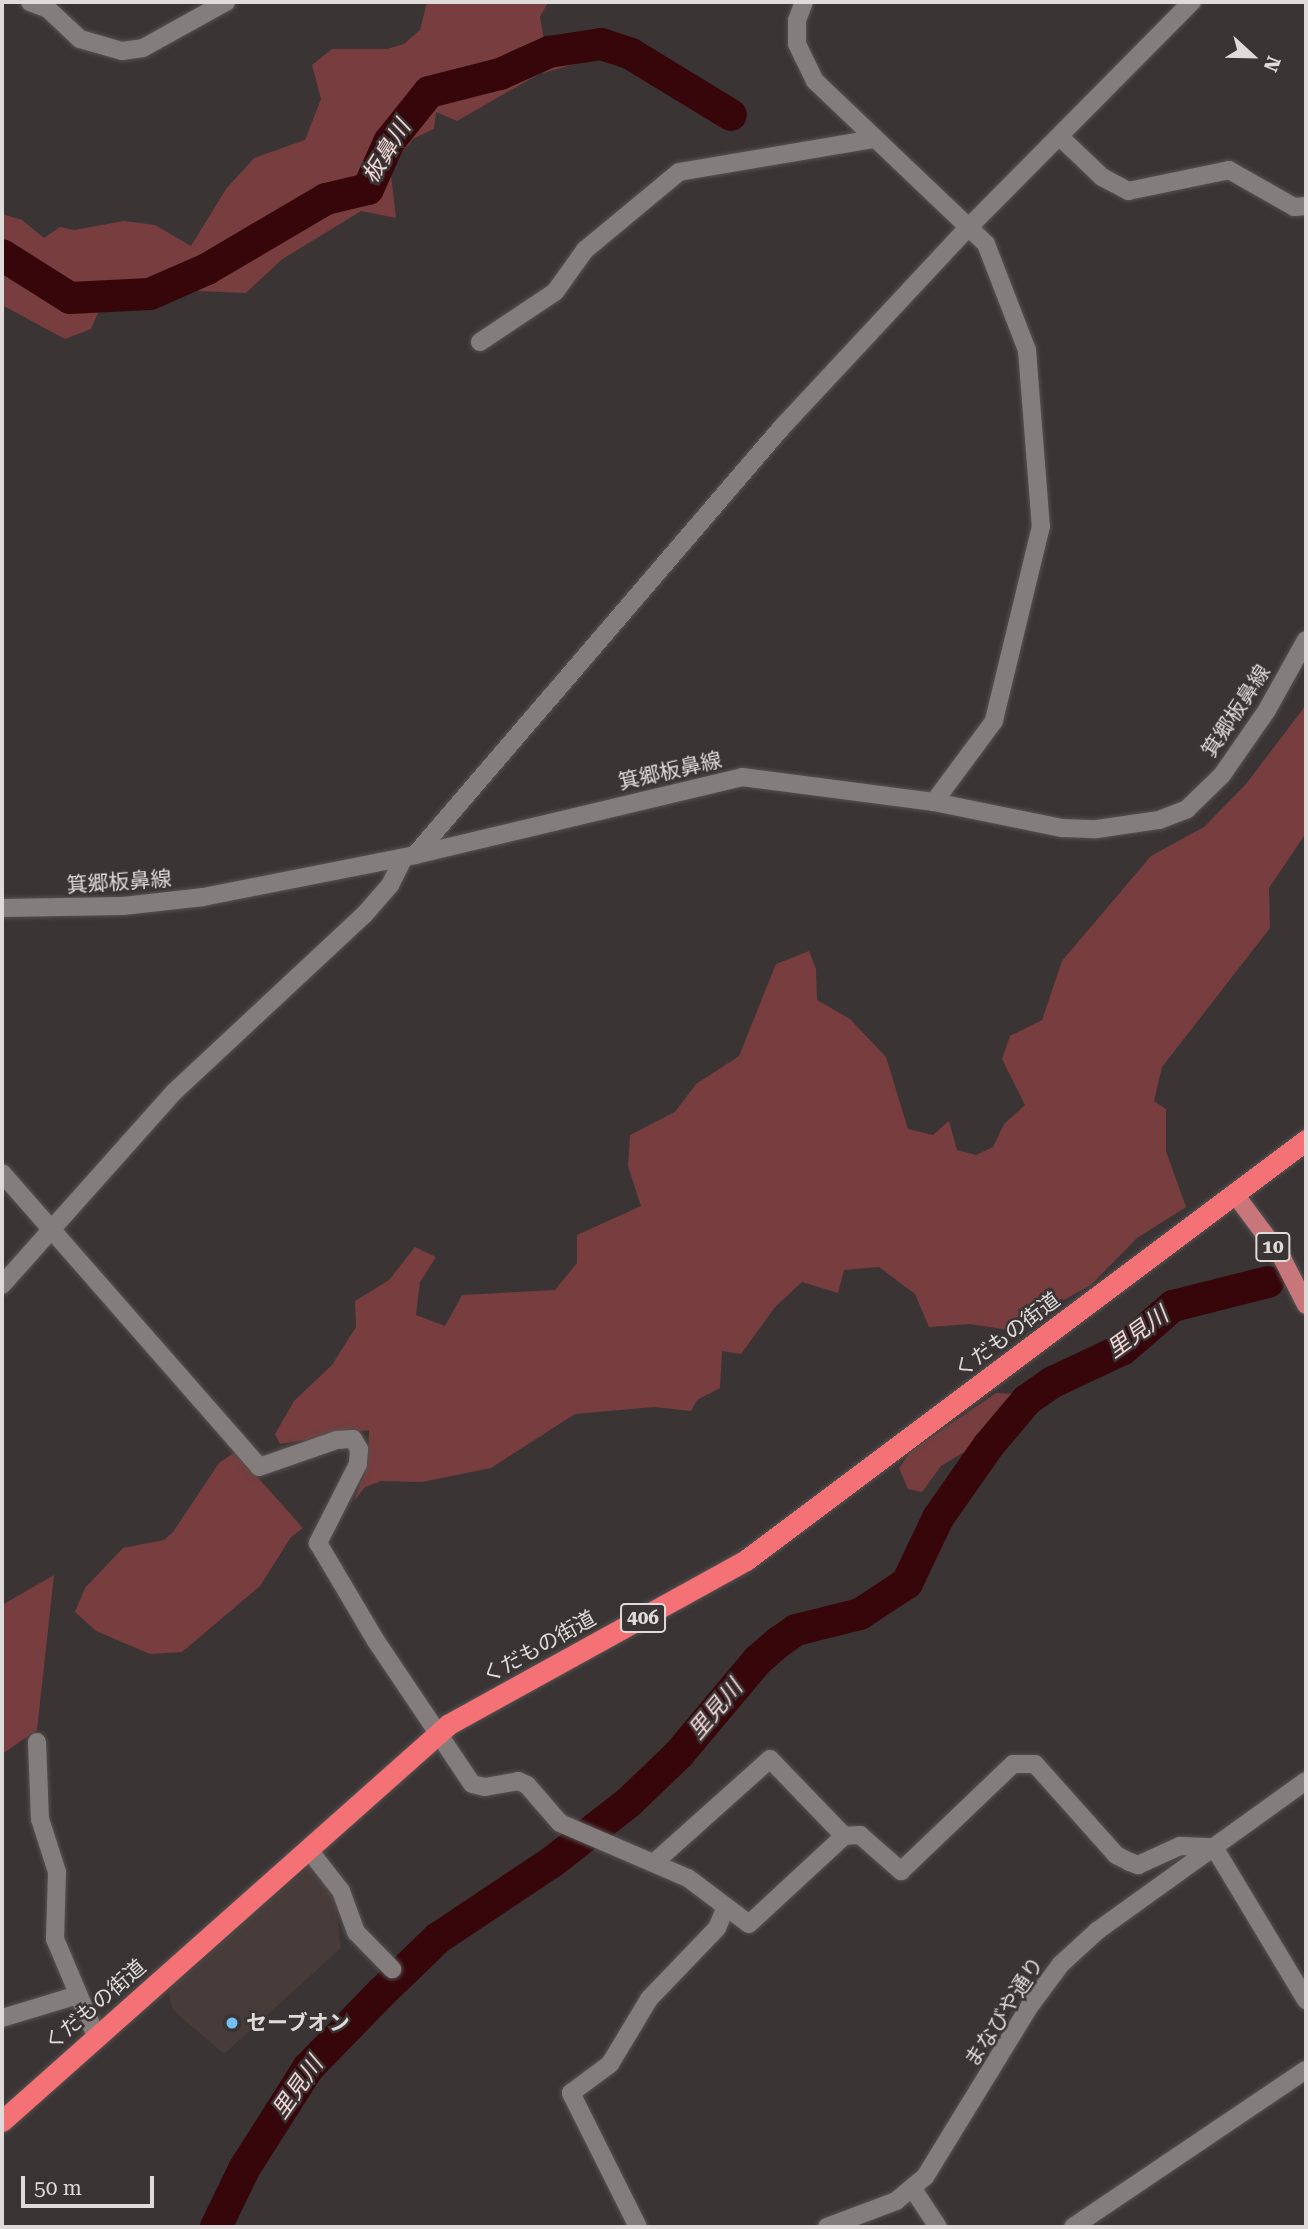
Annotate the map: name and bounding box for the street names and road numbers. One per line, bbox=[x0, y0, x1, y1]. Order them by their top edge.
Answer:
street label: 箕郷板鼻線 bbox=[1197, 660, 1275, 762]
street label: 箕郷板鼻線 bbox=[616, 747, 724, 795]
street label: 箕郷板鼻線 bbox=[66, 866, 172, 898]
road number: 10 bbox=[1254, 1232, 1292, 1262]
street label: くだもの街道 bbox=[949, 1287, 1065, 1383]
road number: 406 bbox=[618, 1602, 668, 1634]
street label: くだもの街道 bbox=[478, 1605, 600, 1689]
street label: まなびや通り bbox=[959, 1952, 1049, 2072]
street label: くだもの街道 bbox=[39, 1954, 151, 2056]

